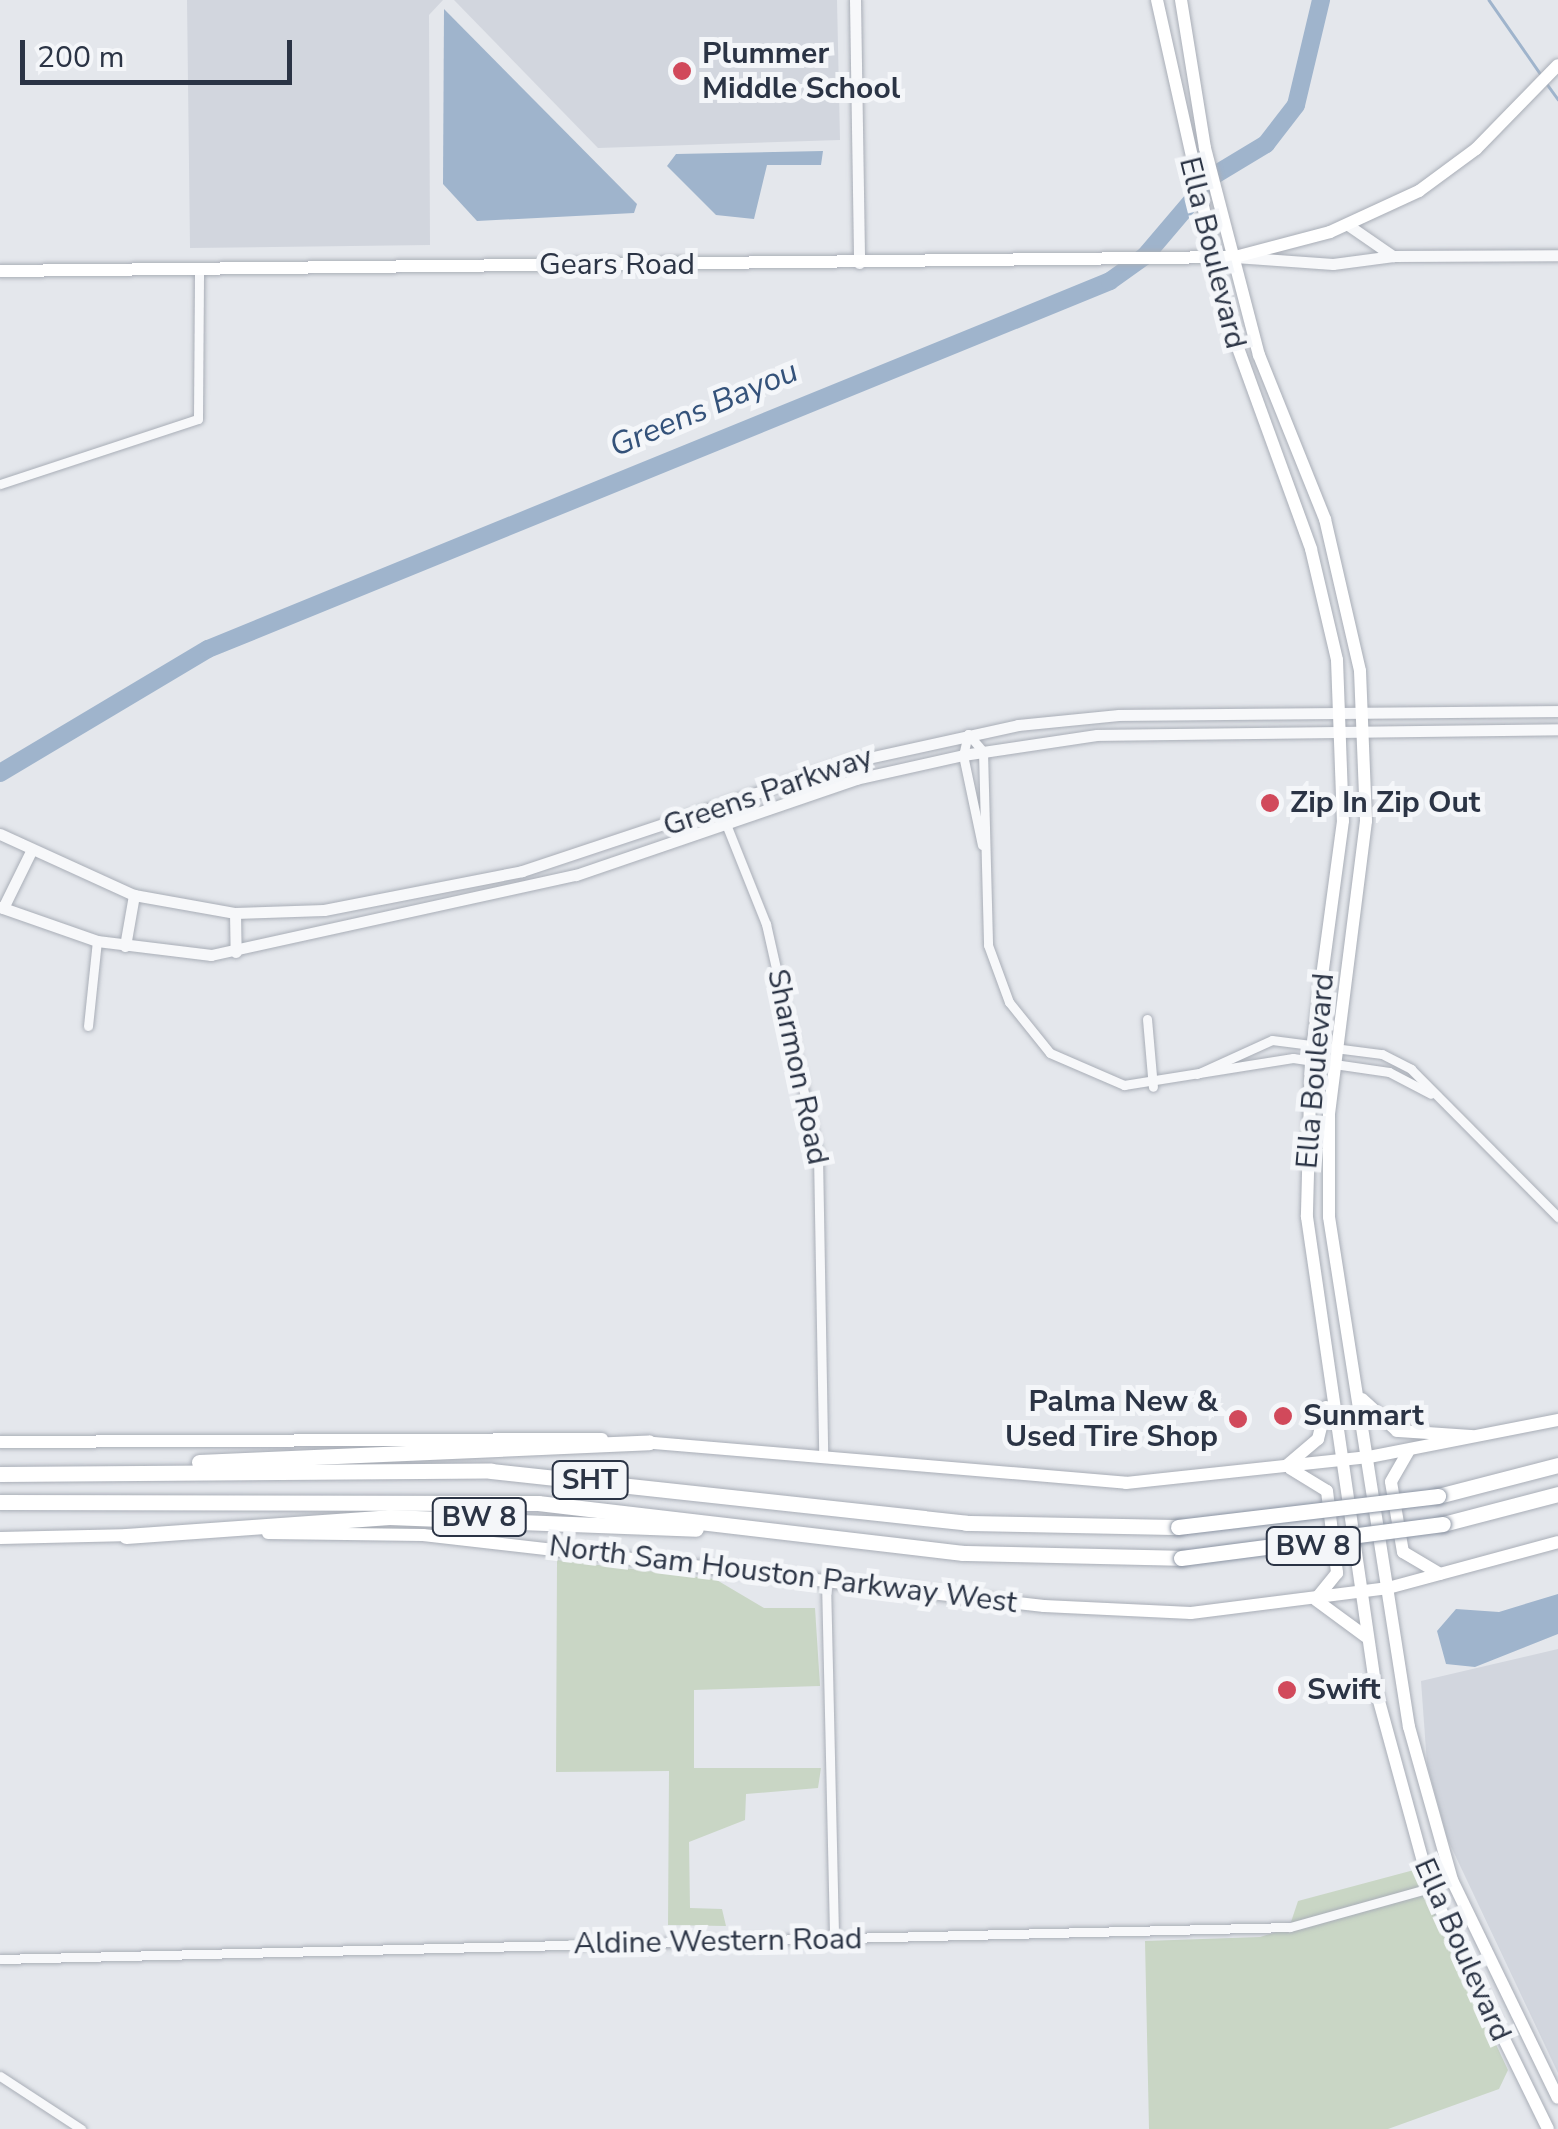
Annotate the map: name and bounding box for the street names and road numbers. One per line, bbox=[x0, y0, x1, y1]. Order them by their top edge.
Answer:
street label: Ella Boulevard bbox=[1171, 153, 1253, 353]
street label: Gears Road bbox=[539, 247, 695, 283]
street label: Greens Parkway bbox=[659, 739, 877, 845]
street label: Sharmon Road bbox=[759, 966, 835, 1168]
street label: Ella Boulevard bbox=[1290, 972, 1342, 1170]
road number: SHT bbox=[550, 1457, 630, 1503]
road number: BW 8 bbox=[432, 1494, 526, 1540]
road number: BW 8 bbox=[1266, 1523, 1360, 1569]
street label: North Sam Houston Parkway West bbox=[547, 1528, 1019, 1622]
street label: Ella Boulevard bbox=[1406, 1853, 1518, 2047]
street label: Aldine Western Road bbox=[573, 1921, 863, 1963]

